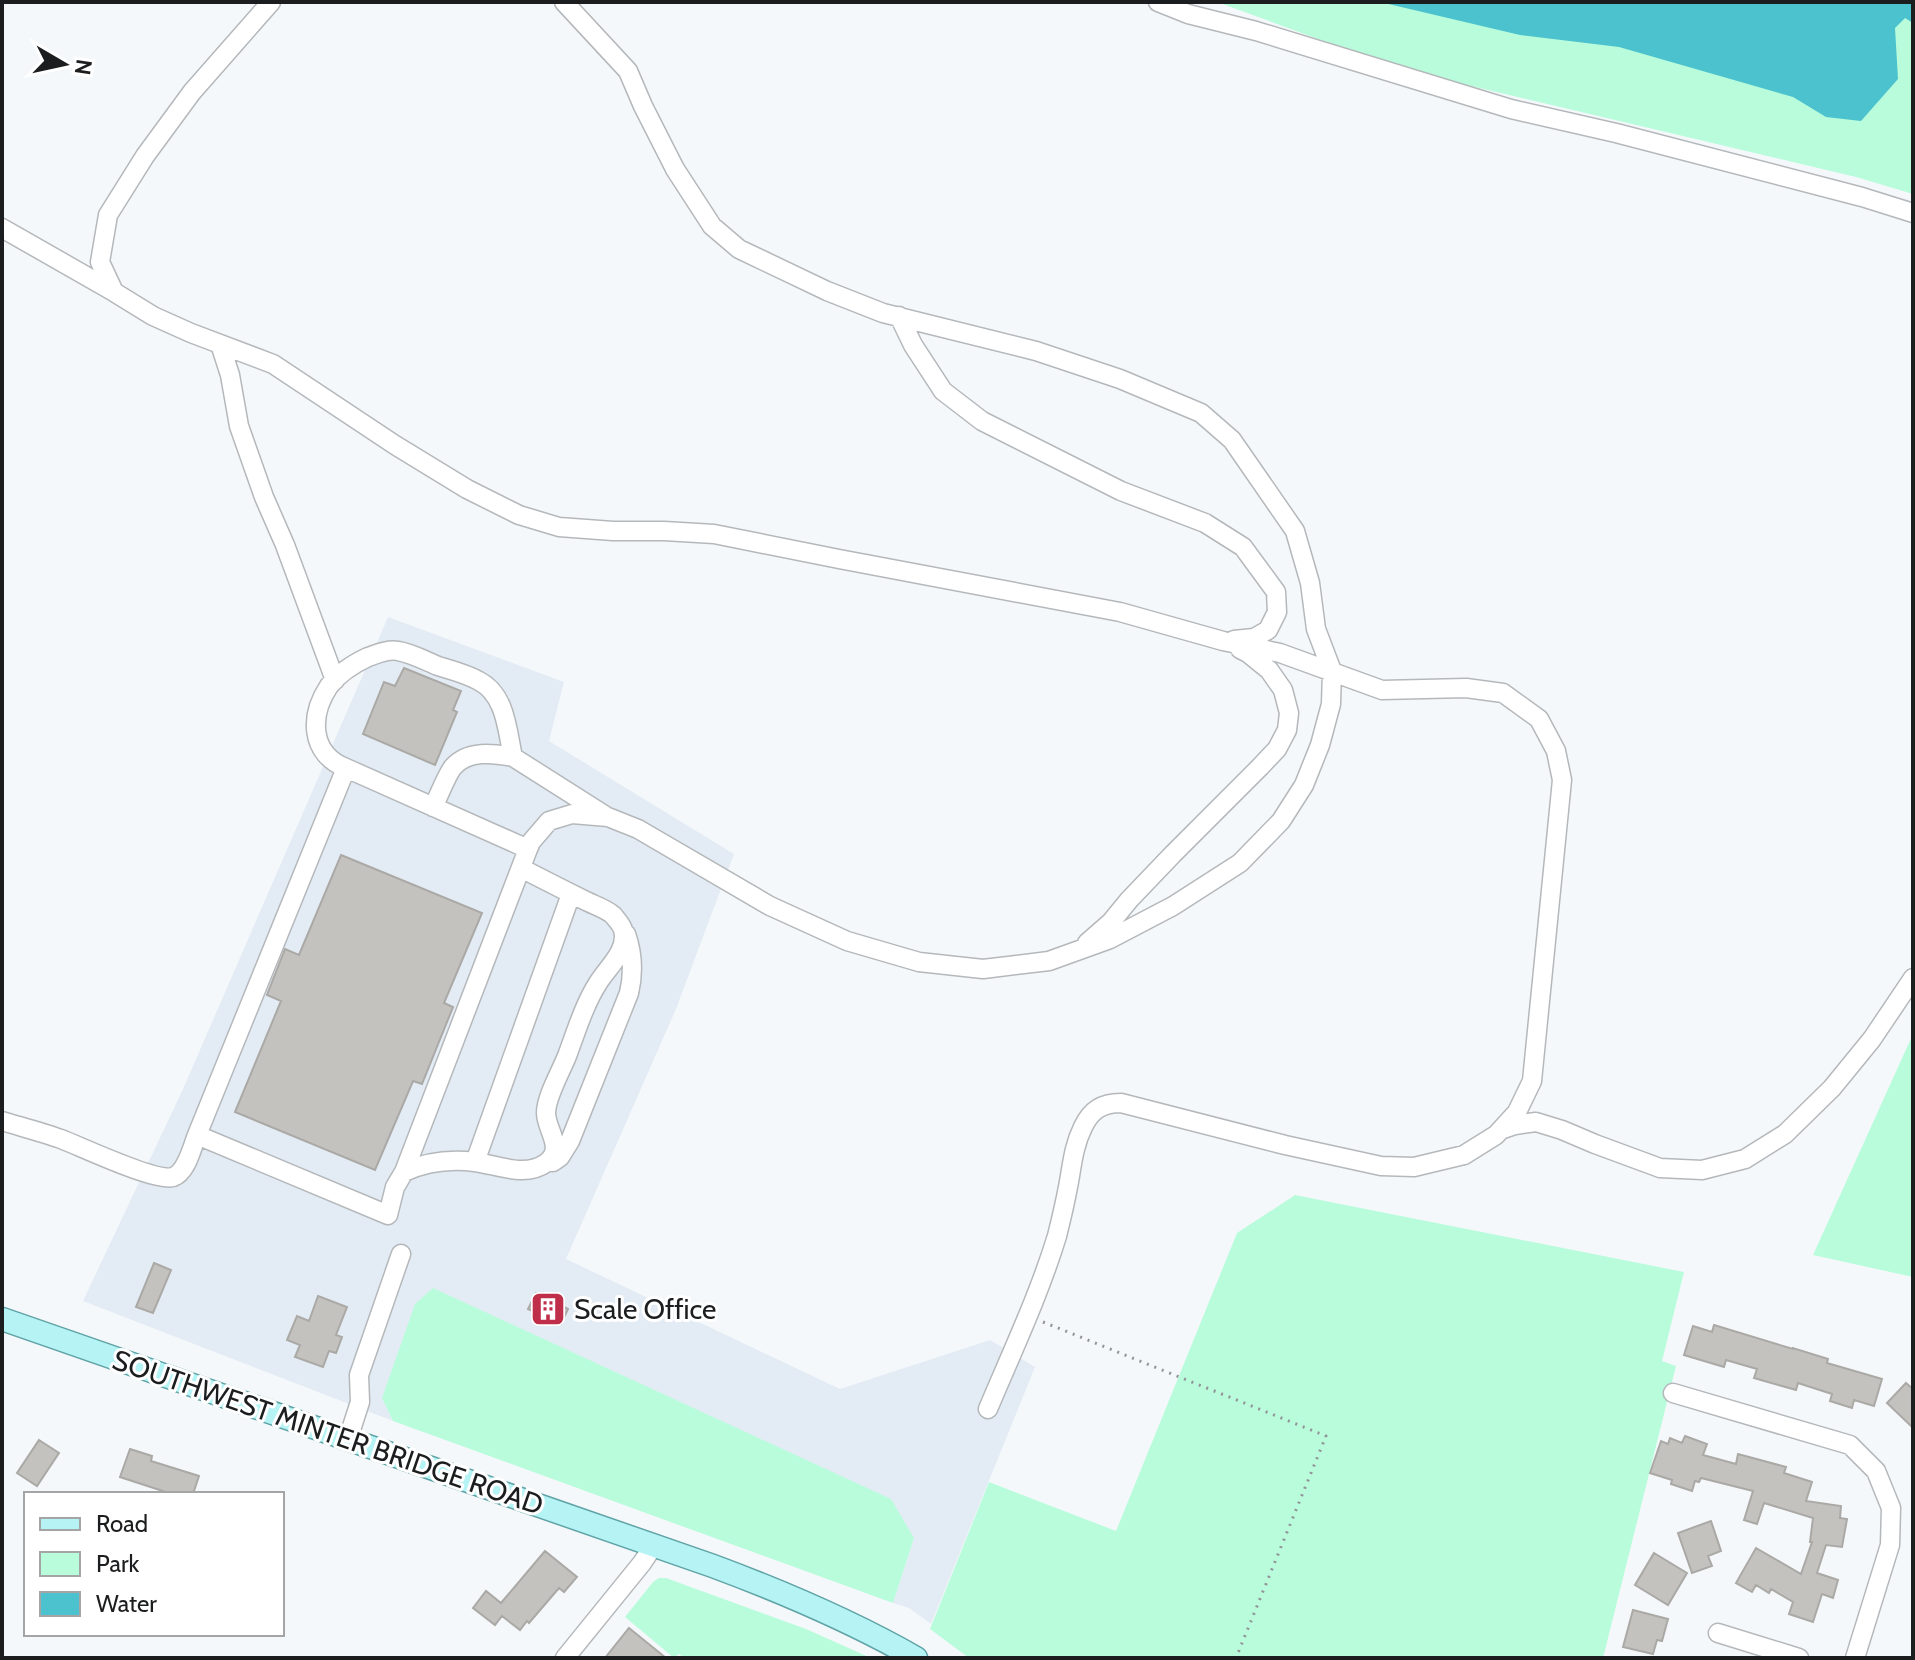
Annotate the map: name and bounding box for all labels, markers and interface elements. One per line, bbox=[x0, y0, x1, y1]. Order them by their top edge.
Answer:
north arrow bbox=[24, 24, 104, 104]
text: N bbox=[69, 57, 98, 77]
building icon: Scale Office bbox=[529, 1290, 567, 1328]
place label: Scale Office bbox=[574, 1292, 716, 1326]
street label: SOUTHWEST MINTER BRIDGE ROAD bbox=[108, 1342, 548, 1522]
legend bbox=[24, 1492, 284, 1636]
text: Road bbox=[96, 1509, 148, 1538]
text: Park bbox=[96, 1549, 139, 1578]
text: Water bbox=[96, 1589, 157, 1618]

